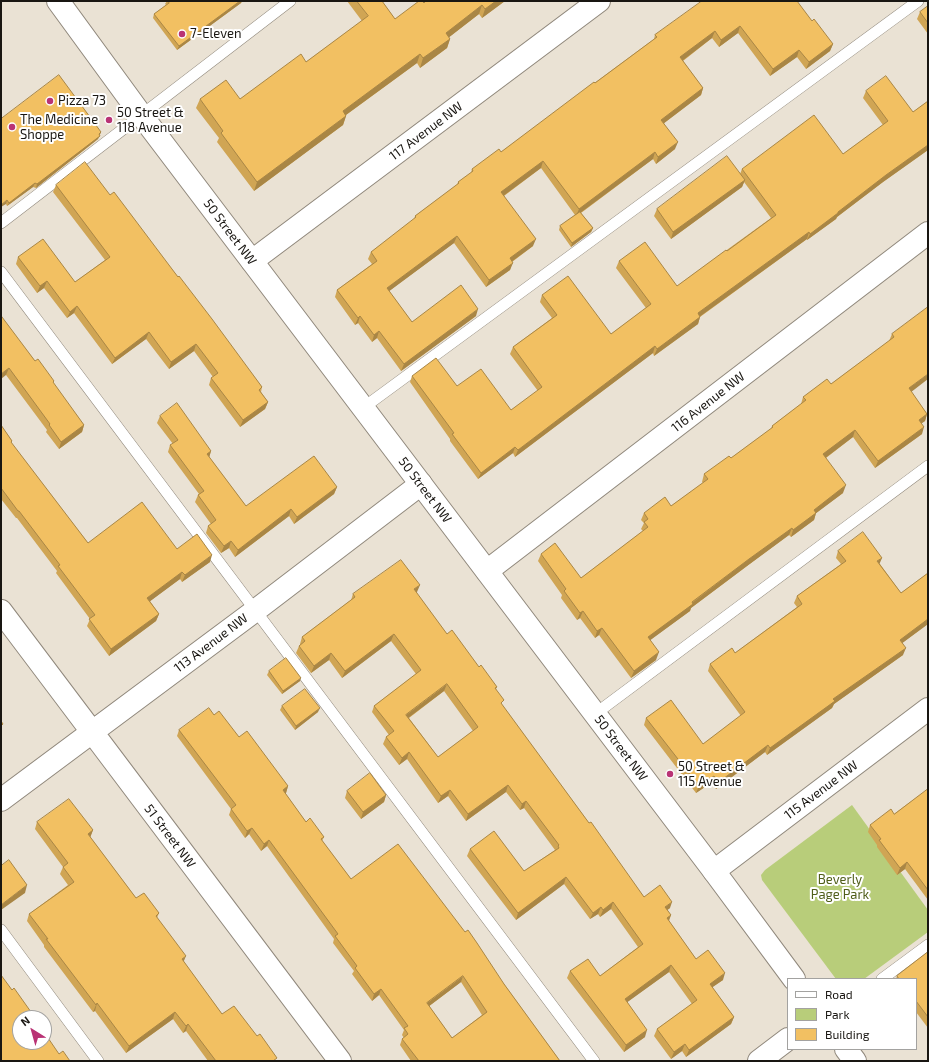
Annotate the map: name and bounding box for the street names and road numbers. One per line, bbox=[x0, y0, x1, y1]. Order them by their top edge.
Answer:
street label: 117 Avenue NW bbox=[386, 98, 466, 164]
street label: 50 Street NW bbox=[200, 196, 260, 268]
street label: 116 Avenue NW bbox=[668, 369, 748, 435]
street label: 50 Street NW bbox=[395, 454, 455, 526]
street label: 113 Avenue NW bbox=[171, 610, 251, 676]
street label: 50 Street NW bbox=[591, 712, 651, 784]
street label: 115 Avenue NW bbox=[781, 757, 861, 823]
street label: 51 Street NW bbox=[141, 801, 199, 871]

